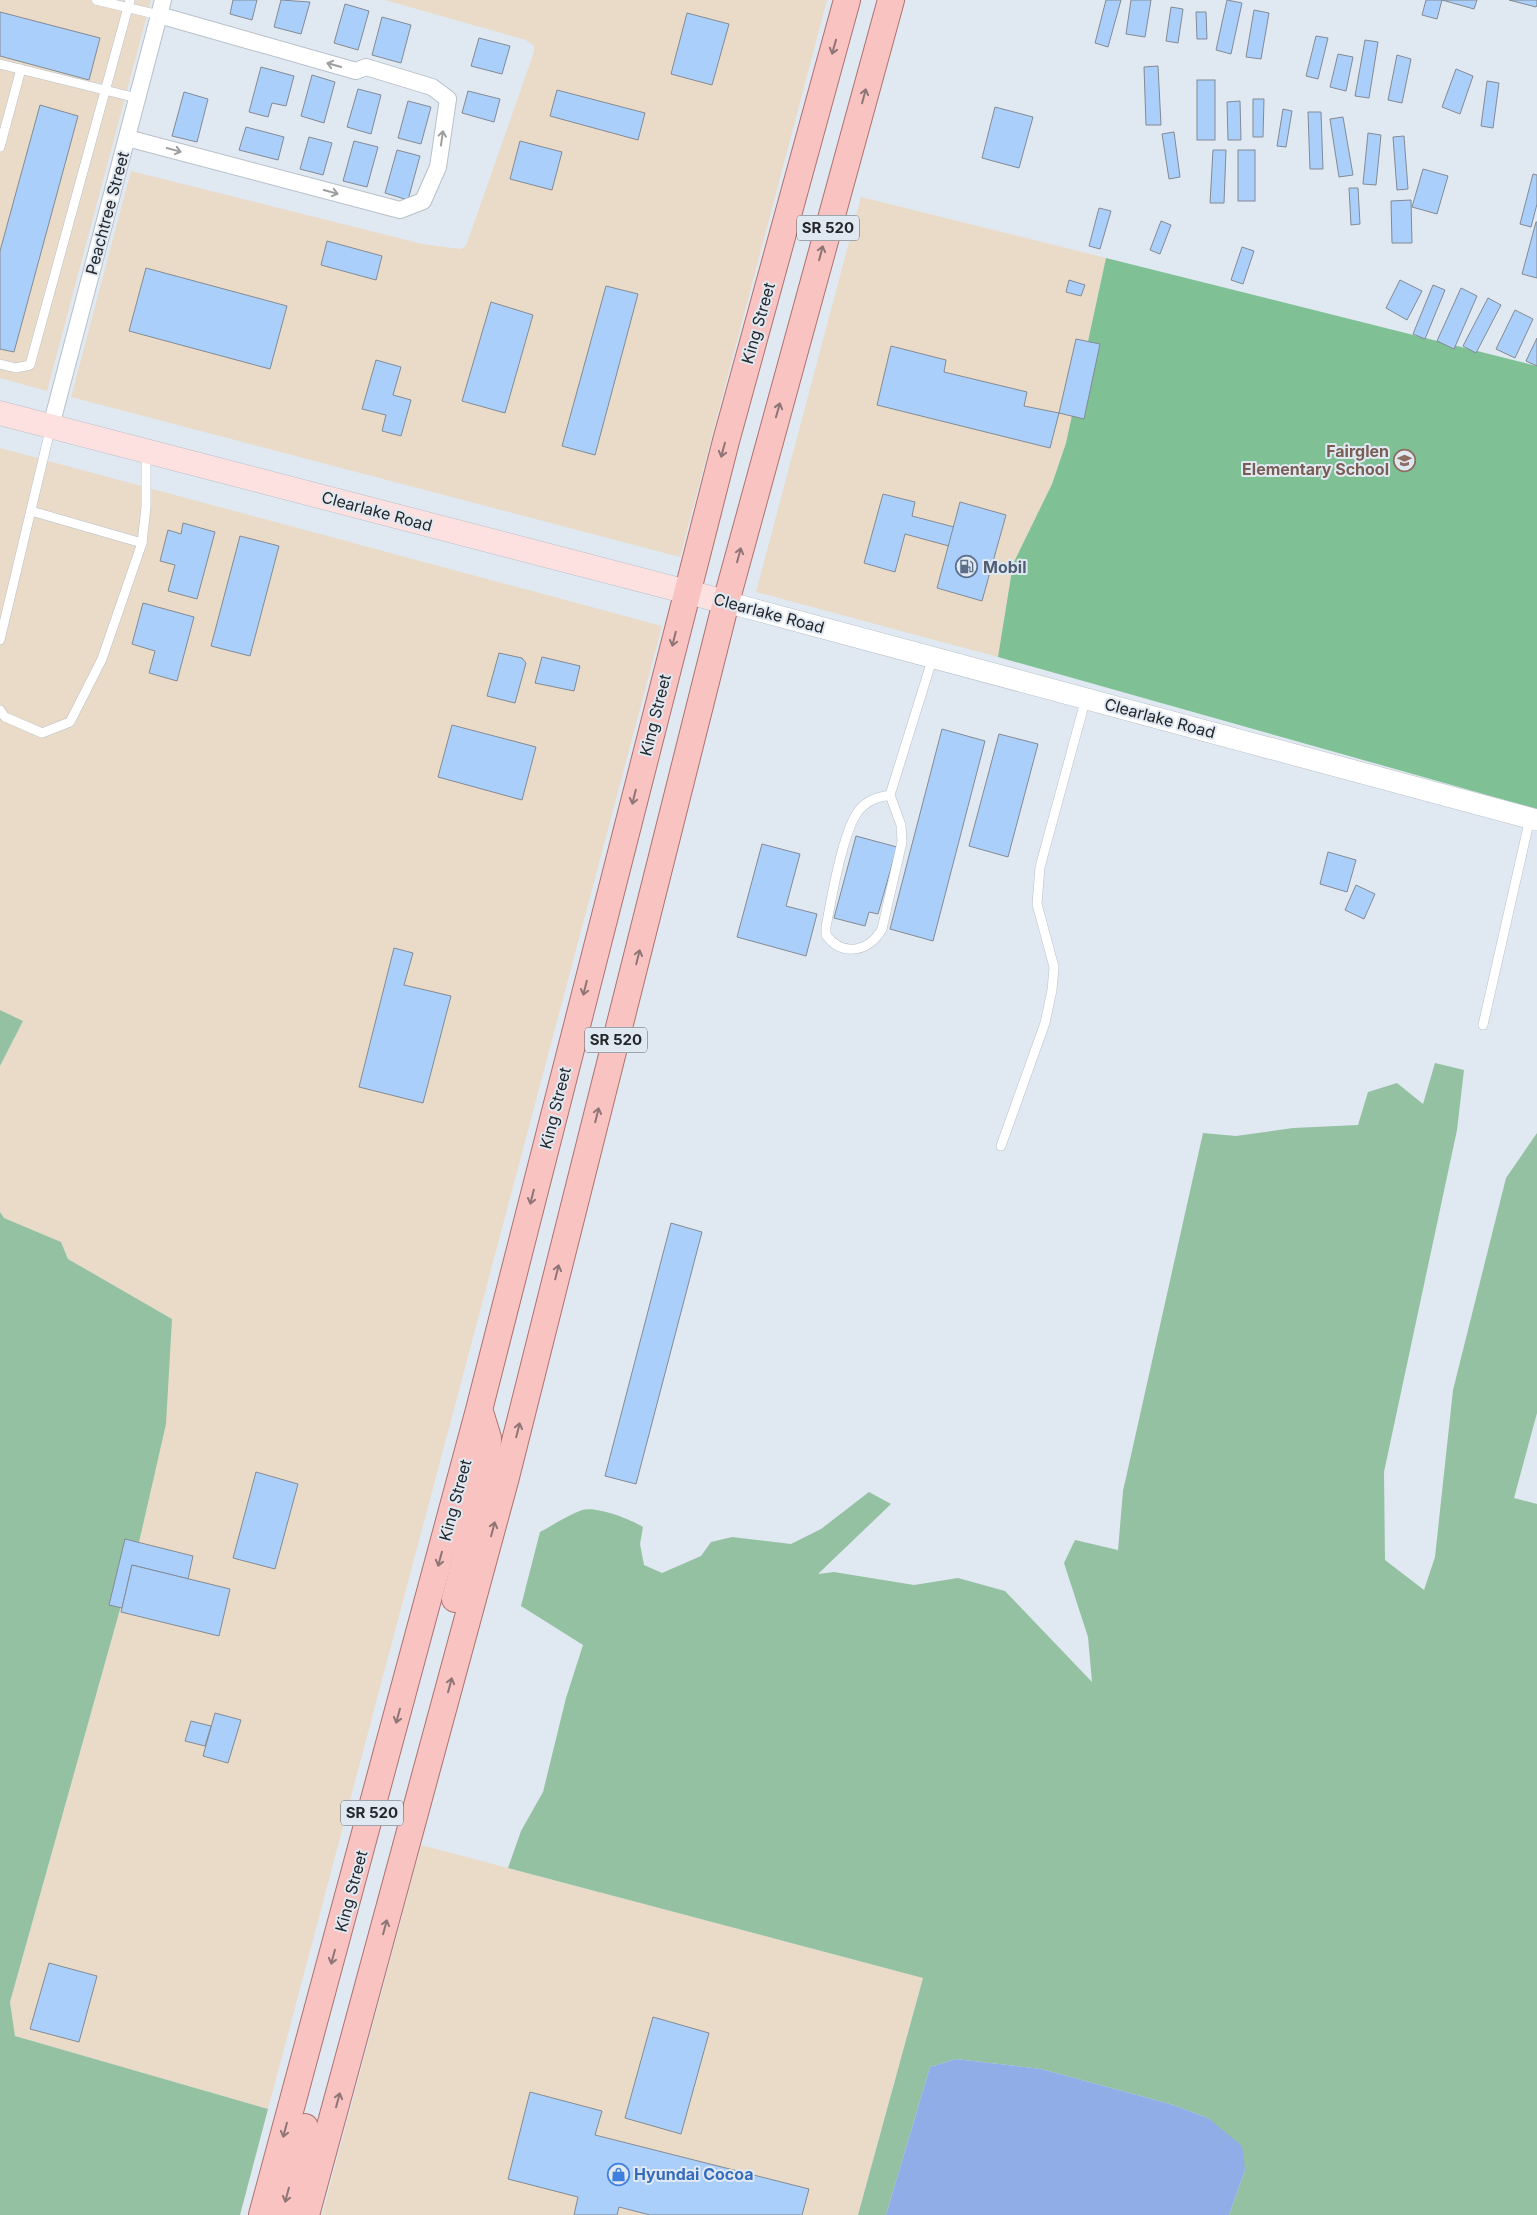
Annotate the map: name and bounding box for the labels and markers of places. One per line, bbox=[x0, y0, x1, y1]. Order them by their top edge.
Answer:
place label: Fairglen Elementary School bbox=[1242, 441, 1389, 479]
school or university icon: Fairglen Elementary School bbox=[1393, 448, 1417, 472]
fuel station icon: Mobil bbox=[955, 555, 979, 579]
place label: Mobil bbox=[983, 557, 1026, 577]
shop icon: Hyundai Cocoa bbox=[606, 2162, 630, 2186]
place label: Hyundai Cocoa bbox=[634, 2164, 754, 2184]

